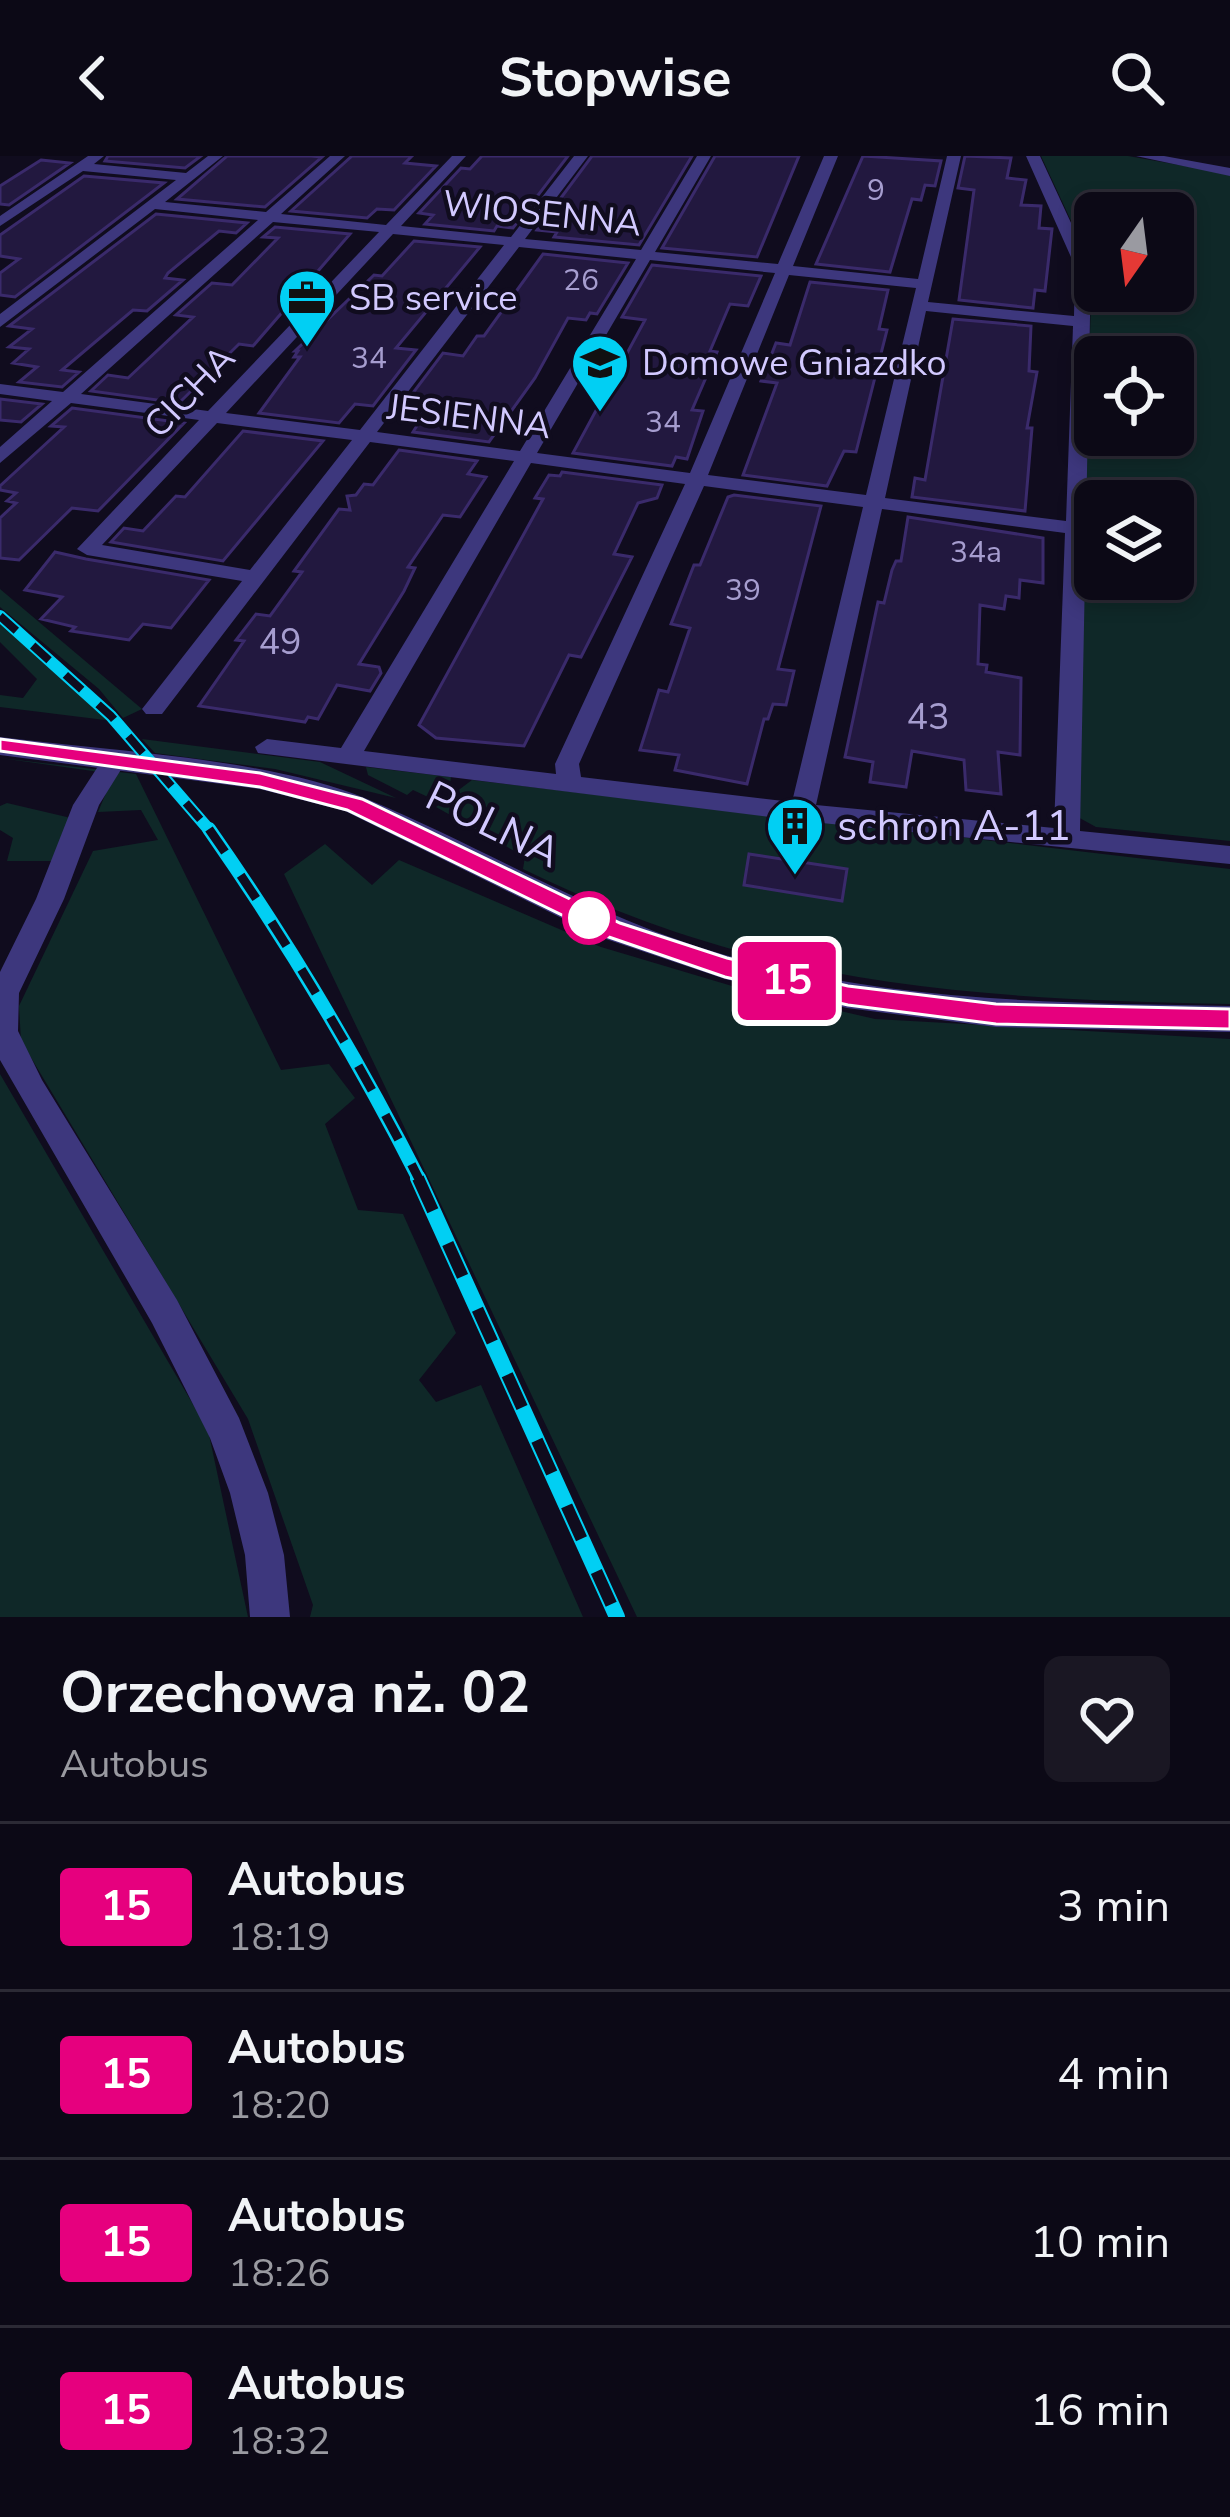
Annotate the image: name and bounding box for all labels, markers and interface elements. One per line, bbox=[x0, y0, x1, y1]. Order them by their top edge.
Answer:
text: Stopwise bbox=[499, 41, 731, 115]
icon: back bbox=[60, 45, 126, 111]
icon: search bbox=[1104, 45, 1170, 111]
house number: 9 bbox=[867, 170, 885, 211]
street label: WIOSENNA bbox=[440, 179, 644, 249]
north arrow bbox=[1074, 192, 1194, 312]
map controls bbox=[1074, 192, 1194, 600]
house number: 26 bbox=[563, 260, 599, 301]
office icon: SB service bbox=[276, 267, 338, 349]
place label: SB service bbox=[349, 274, 518, 323]
school or university icon: Domowe Gniazdko bbox=[569, 332, 631, 414]
street label: CICHA bbox=[134, 335, 246, 449]
button: locate bbox=[1074, 336, 1194, 456]
house number: 34 bbox=[351, 338, 387, 379]
place label: Domowe Gniazdko bbox=[642, 339, 947, 388]
street label: JESIENNA bbox=[384, 383, 553, 451]
house number: 34 bbox=[645, 402, 681, 443]
button: layers bbox=[1074, 480, 1194, 600]
house number: 34a bbox=[950, 532, 1002, 573]
house number: 39 bbox=[725, 570, 761, 611]
house number: 49 bbox=[258, 618, 302, 667]
house number: 43 bbox=[906, 693, 950, 742]
street label: POLNA bbox=[416, 768, 570, 882]
building icon: schron A-11 bbox=[764, 795, 826, 877]
place label: schron A-11 bbox=[837, 798, 1071, 855]
unlabelled marker bbox=[564, 893, 614, 943]
line badge: 15 bbox=[733, 942, 841, 1020]
text: 15 bbox=[762, 952, 812, 1009]
text: Orzechowa nż. 02 bbox=[60, 1654, 530, 1732]
button: heart bbox=[1044, 1656, 1170, 1782]
text: Autobus bbox=[60, 1738, 209, 1791]
text: Autobus bbox=[228, 1850, 406, 1911]
text: 3 min bbox=[1057, 1876, 1170, 1937]
text: 15 bbox=[101, 1878, 151, 1935]
text: 18:19 bbox=[228, 1911, 331, 1964]
text: Autobus bbox=[228, 2018, 406, 2079]
text: 4 min bbox=[1057, 2044, 1170, 2105]
text: 15 bbox=[101, 2046, 151, 2103]
text: 18:20 bbox=[228, 2079, 331, 2132]
text: Autobus bbox=[228, 2186, 406, 2247]
text: 10 min bbox=[1030, 2212, 1170, 2273]
text: 15 bbox=[101, 2214, 151, 2271]
text: 18:26 bbox=[228, 2247, 331, 2300]
text: Autobus bbox=[228, 2354, 406, 2415]
text: 16 min bbox=[1030, 2380, 1170, 2441]
text: 15 bbox=[101, 2382, 151, 2439]
text: 18:32 bbox=[228, 2415, 331, 2468]

